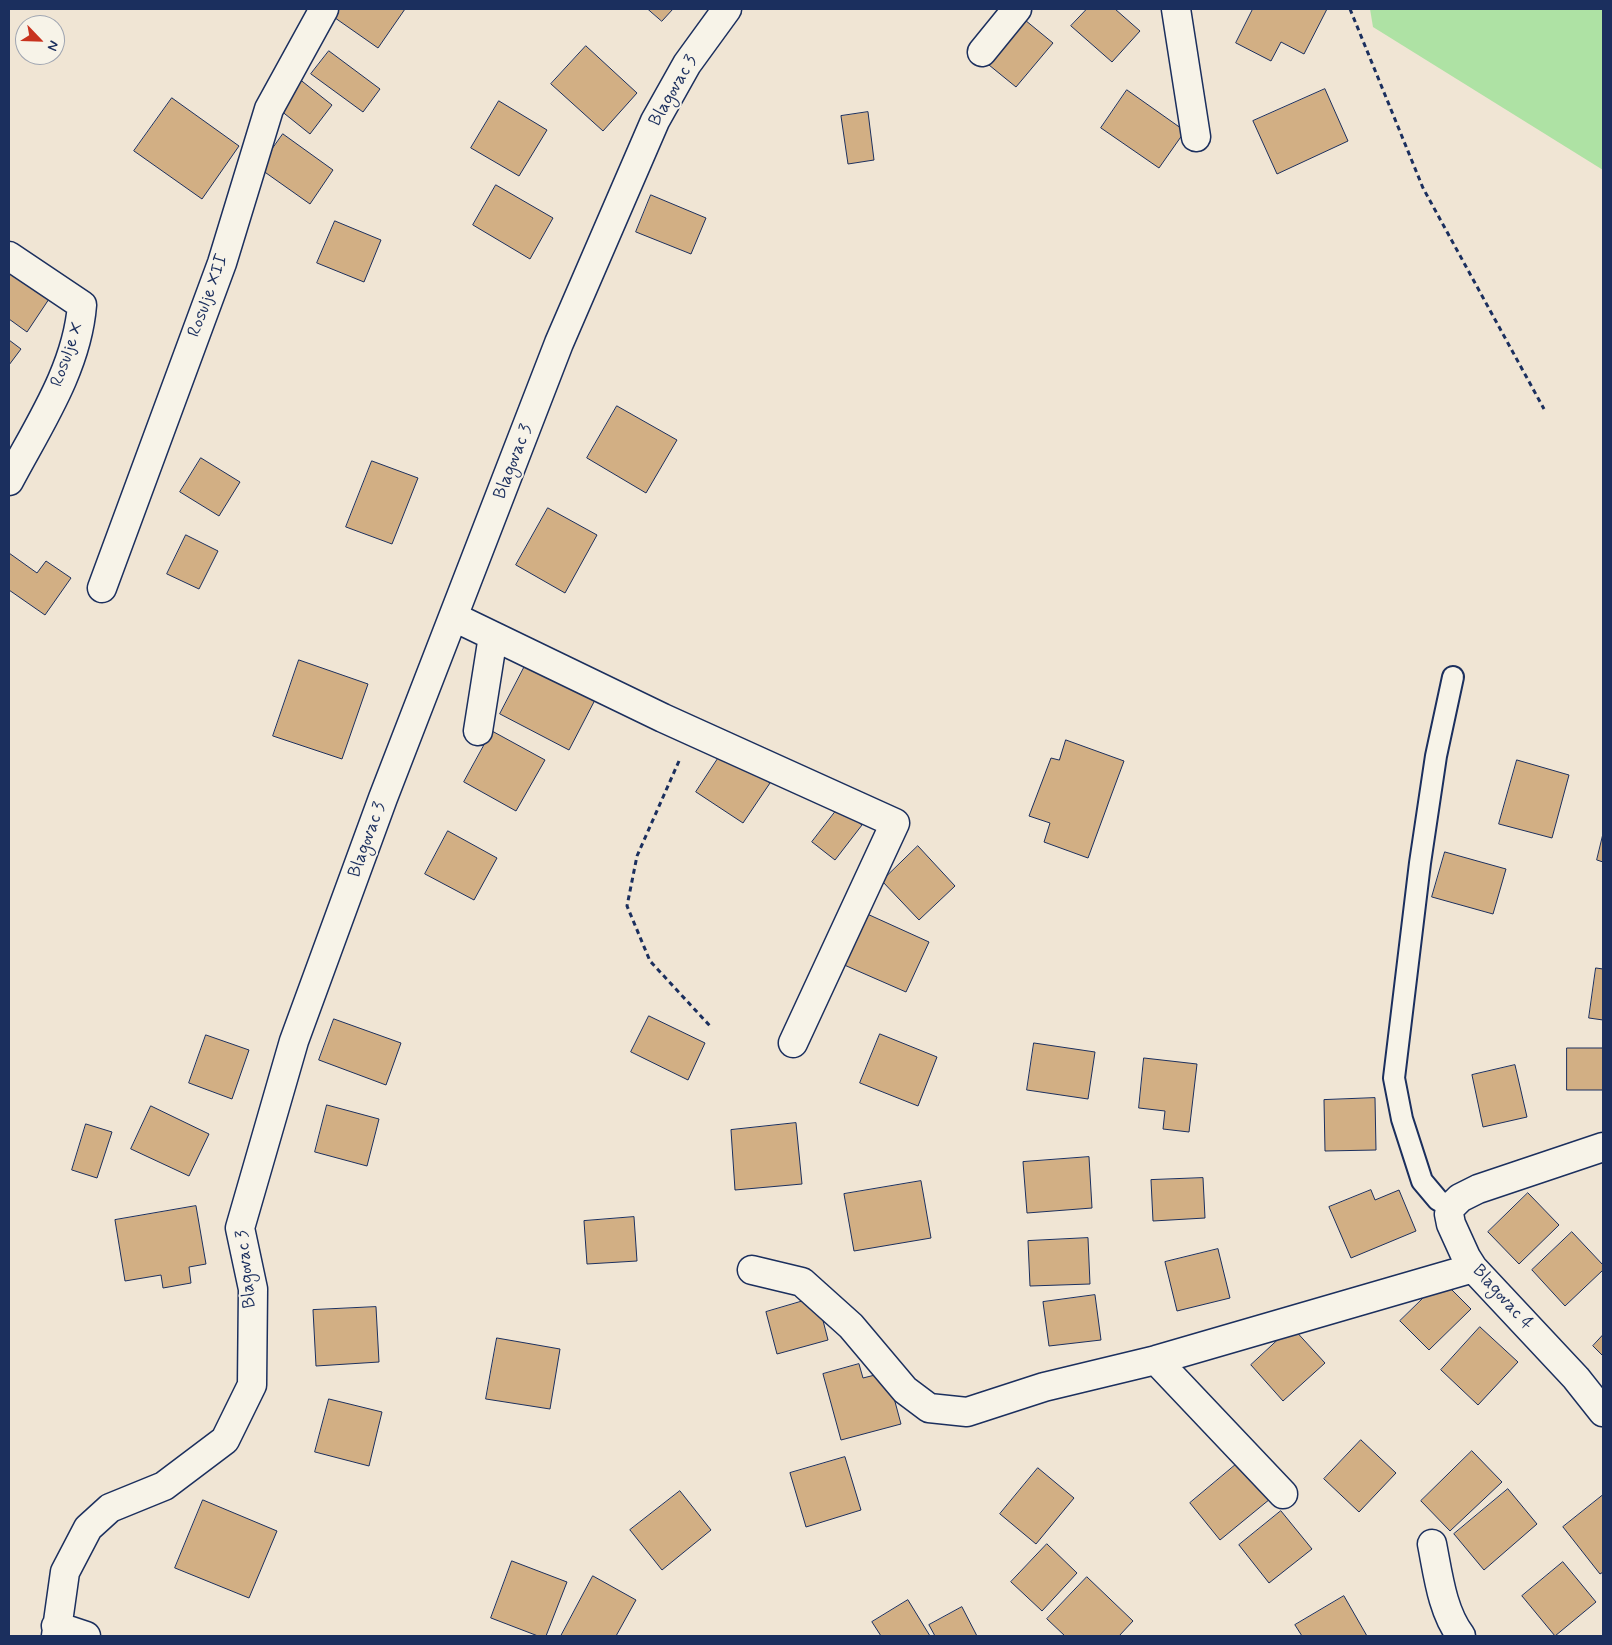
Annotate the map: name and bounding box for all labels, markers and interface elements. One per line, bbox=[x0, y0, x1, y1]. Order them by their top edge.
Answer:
north arrow bbox=[15, 15, 65, 65]
text: N bbox=[43, 38, 63, 54]
street label: Blagovac 3 bbox=[645, 52, 703, 130]
street label: Rosulje XII bbox=[184, 252, 234, 340]
street label: Rosulje X bbox=[47, 320, 89, 390]
street label: Blagovac 3 bbox=[490, 421, 538, 503]
street label: Blagovac 3 bbox=[344, 799, 392, 881]
street label: Blagovac 3 bbox=[232, 1229, 262, 1309]
street label: Blagovac 4 bbox=[1467, 1261, 1537, 1335]

